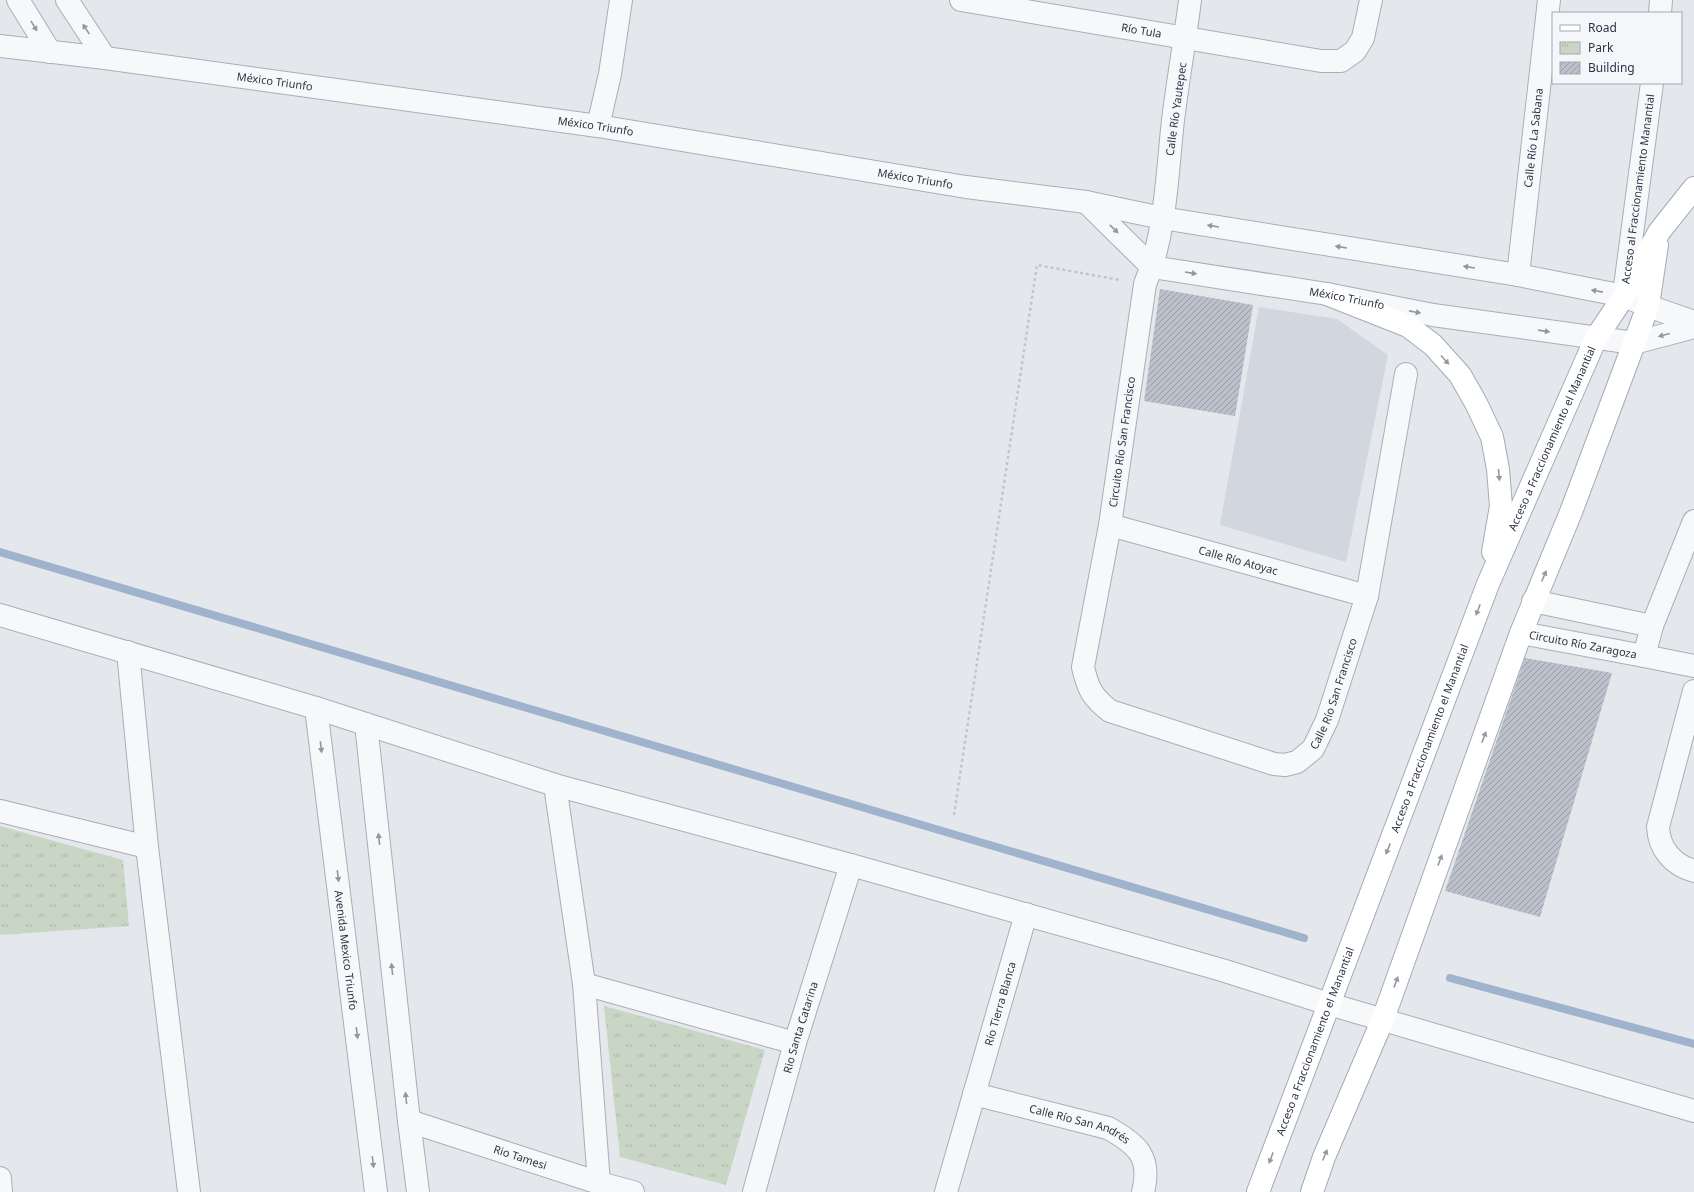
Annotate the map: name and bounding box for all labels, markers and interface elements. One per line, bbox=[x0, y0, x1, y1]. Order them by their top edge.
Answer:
legend bbox=[1552, 12, 1682, 84]
street label: Río Tula bbox=[1120, 19, 1163, 41]
text: Road bbox=[1588, 19, 1617, 36]
one-way arrow bbox=[30, 21, 38, 31]
one-way arrow bbox=[83, 23, 90, 35]
text: Park bbox=[1588, 39, 1614, 56]
text: Building bbox=[1588, 59, 1635, 76]
street label: Calle Río Yautepec bbox=[1162, 61, 1189, 157]
street label: México Triunfo bbox=[236, 68, 314, 94]
street label: Calle Río La Sabana bbox=[1520, 87, 1546, 188]
street label: Acceso al Fraccionamiento Manantial bbox=[1617, 93, 1657, 285]
street label: México Triunfo bbox=[557, 113, 635, 139]
street label: México Triunfo bbox=[876, 164, 955, 192]
one-way arrow bbox=[1207, 223, 1219, 229]
one-way arrow bbox=[1109, 224, 1119, 234]
one-way arrow bbox=[1335, 244, 1347, 250]
one-way arrow bbox=[1463, 264, 1476, 270]
one-way arrow bbox=[1185, 270, 1197, 276]
street label: México Triunfo bbox=[1308, 283, 1386, 312]
one-way arrow bbox=[1591, 287, 1603, 293]
one-way arrow bbox=[1409, 309, 1422, 315]
one-way arrow bbox=[1538, 328, 1550, 334]
one-way arrow bbox=[1658, 333, 1670, 339]
street label: Acceso a Fraccionamiento el Manantial bbox=[1504, 344, 1599, 533]
one-way arrow bbox=[1441, 354, 1450, 365]
street label: Circuito Río San Francisco bbox=[1105, 375, 1138, 508]
one-way arrow bbox=[1495, 469, 1502, 481]
street label: Calle Río Atoyac bbox=[1197, 542, 1280, 578]
one-way arrow bbox=[1541, 570, 1547, 582]
one-way arrow bbox=[1475, 604, 1481, 616]
street label: Circuito Río Zaragoza bbox=[1528, 627, 1638, 662]
street label: Calle Río San Francisco bbox=[1306, 636, 1360, 752]
street label: Acceso a Fraccionamiento el Manantial bbox=[1387, 642, 1472, 835]
one-way arrow bbox=[1481, 731, 1487, 743]
one-way arrow bbox=[318, 741, 324, 753]
one-way arrow bbox=[375, 833, 382, 845]
one-way arrow bbox=[1384, 844, 1390, 856]
one-way arrow bbox=[1437, 853, 1443, 865]
one-way arrow bbox=[334, 870, 341, 882]
street label: Avenida Mexico Triunfo bbox=[332, 889, 361, 1011]
street label: Acceso a Fraccionamiento el Manantial bbox=[1272, 945, 1357, 1138]
street label: Río Tierra Blanca bbox=[981, 960, 1019, 1047]
one-way arrow bbox=[389, 962, 396, 975]
one-way arrow bbox=[1393, 976, 1399, 988]
street label: Rio Santa Catarina bbox=[779, 980, 821, 1075]
one-way arrow bbox=[354, 1027, 360, 1039]
one-way arrow bbox=[403, 1092, 409, 1104]
street label: Calle Río San Andrés bbox=[1028, 1100, 1133, 1147]
street label: Rio Tamesi bbox=[492, 1141, 549, 1173]
one-way arrow bbox=[1323, 1149, 1329, 1161]
one-way arrow bbox=[1267, 1152, 1273, 1164]
one-way arrow bbox=[370, 1156, 376, 1168]

